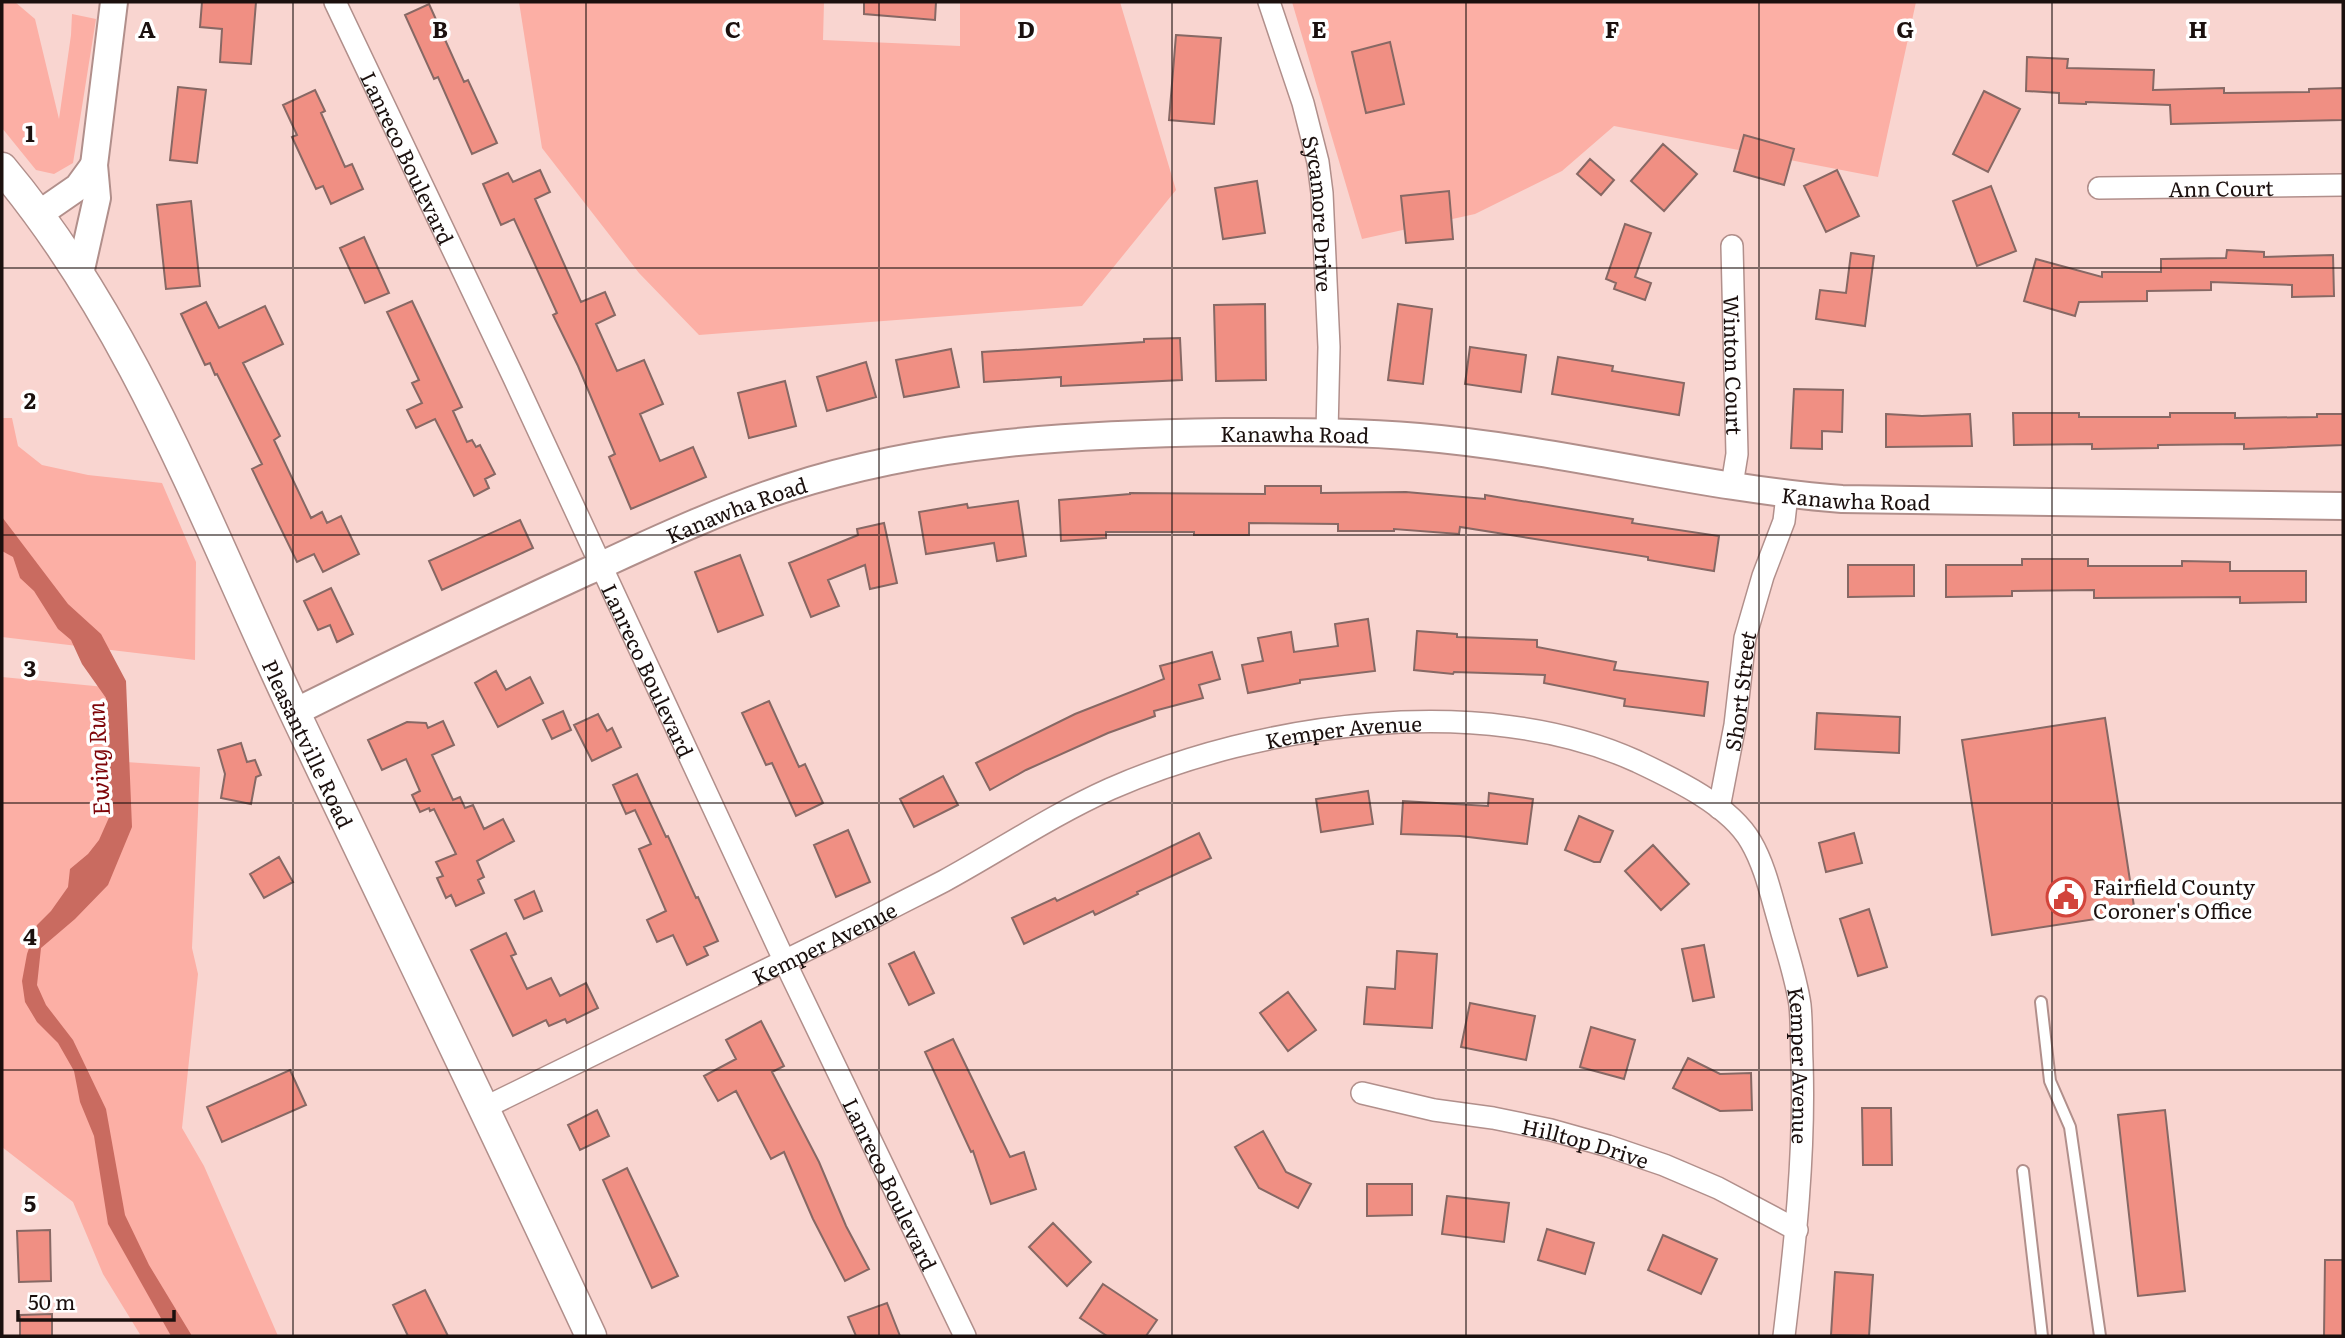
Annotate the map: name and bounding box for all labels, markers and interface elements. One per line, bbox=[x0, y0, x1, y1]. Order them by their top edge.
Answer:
text: A bbox=[138, 11, 156, 45]
text: B bbox=[432, 11, 448, 45]
text: C bbox=[725, 11, 741, 45]
text: D bbox=[1017, 11, 1035, 45]
text: E bbox=[1311, 11, 1327, 45]
text: F bbox=[1605, 11, 1620, 45]
text: G bbox=[1896, 11, 1914, 45]
text: H bbox=[2188, 11, 2208, 45]
street label: Lanreco Boulevard bbox=[354, 66, 463, 249]
text: 1 bbox=[25, 115, 35, 149]
street label: Sycamore Drive bbox=[1296, 132, 1342, 293]
street label: Ann Court bbox=[2168, 170, 2274, 203]
street label: Winton Court bbox=[1718, 295, 1752, 436]
text: 2 bbox=[24, 382, 36, 416]
street label: Kanawha Road bbox=[1220, 416, 1370, 449]
street label: Kanawha Road bbox=[660, 467, 810, 550]
street label: Kanawha Road bbox=[1780, 477, 1931, 516]
street label: Lanreco Boulevard bbox=[596, 578, 703, 762]
street label: Short Street bbox=[1715, 626, 1762, 754]
text: 3 bbox=[24, 650, 36, 684]
street label: Pleasantville Road bbox=[256, 654, 363, 833]
water label: Ewing Run bbox=[77, 701, 117, 817]
street label: Kemper Avenue bbox=[1262, 706, 1422, 755]
place label: Fairfield County Coroner's Office bbox=[2093, 870, 2256, 925]
public building icon: Fairfield County Coroner's Office bbox=[2045, 876, 2087, 918]
street label: Kemper Avenue bbox=[746, 893, 901, 991]
text: 4 bbox=[23, 918, 37, 952]
street label: Kemper Avenue bbox=[1782, 984, 1818, 1145]
street label: Lanreco Boulevard bbox=[837, 1092, 946, 1275]
street label: Hilltop Drive bbox=[1519, 1109, 1654, 1174]
text: 5 bbox=[24, 1185, 36, 1219]
scale bar bbox=[18, 1278, 173, 1322]
text: 50 m bbox=[28, 1285, 75, 1316]

